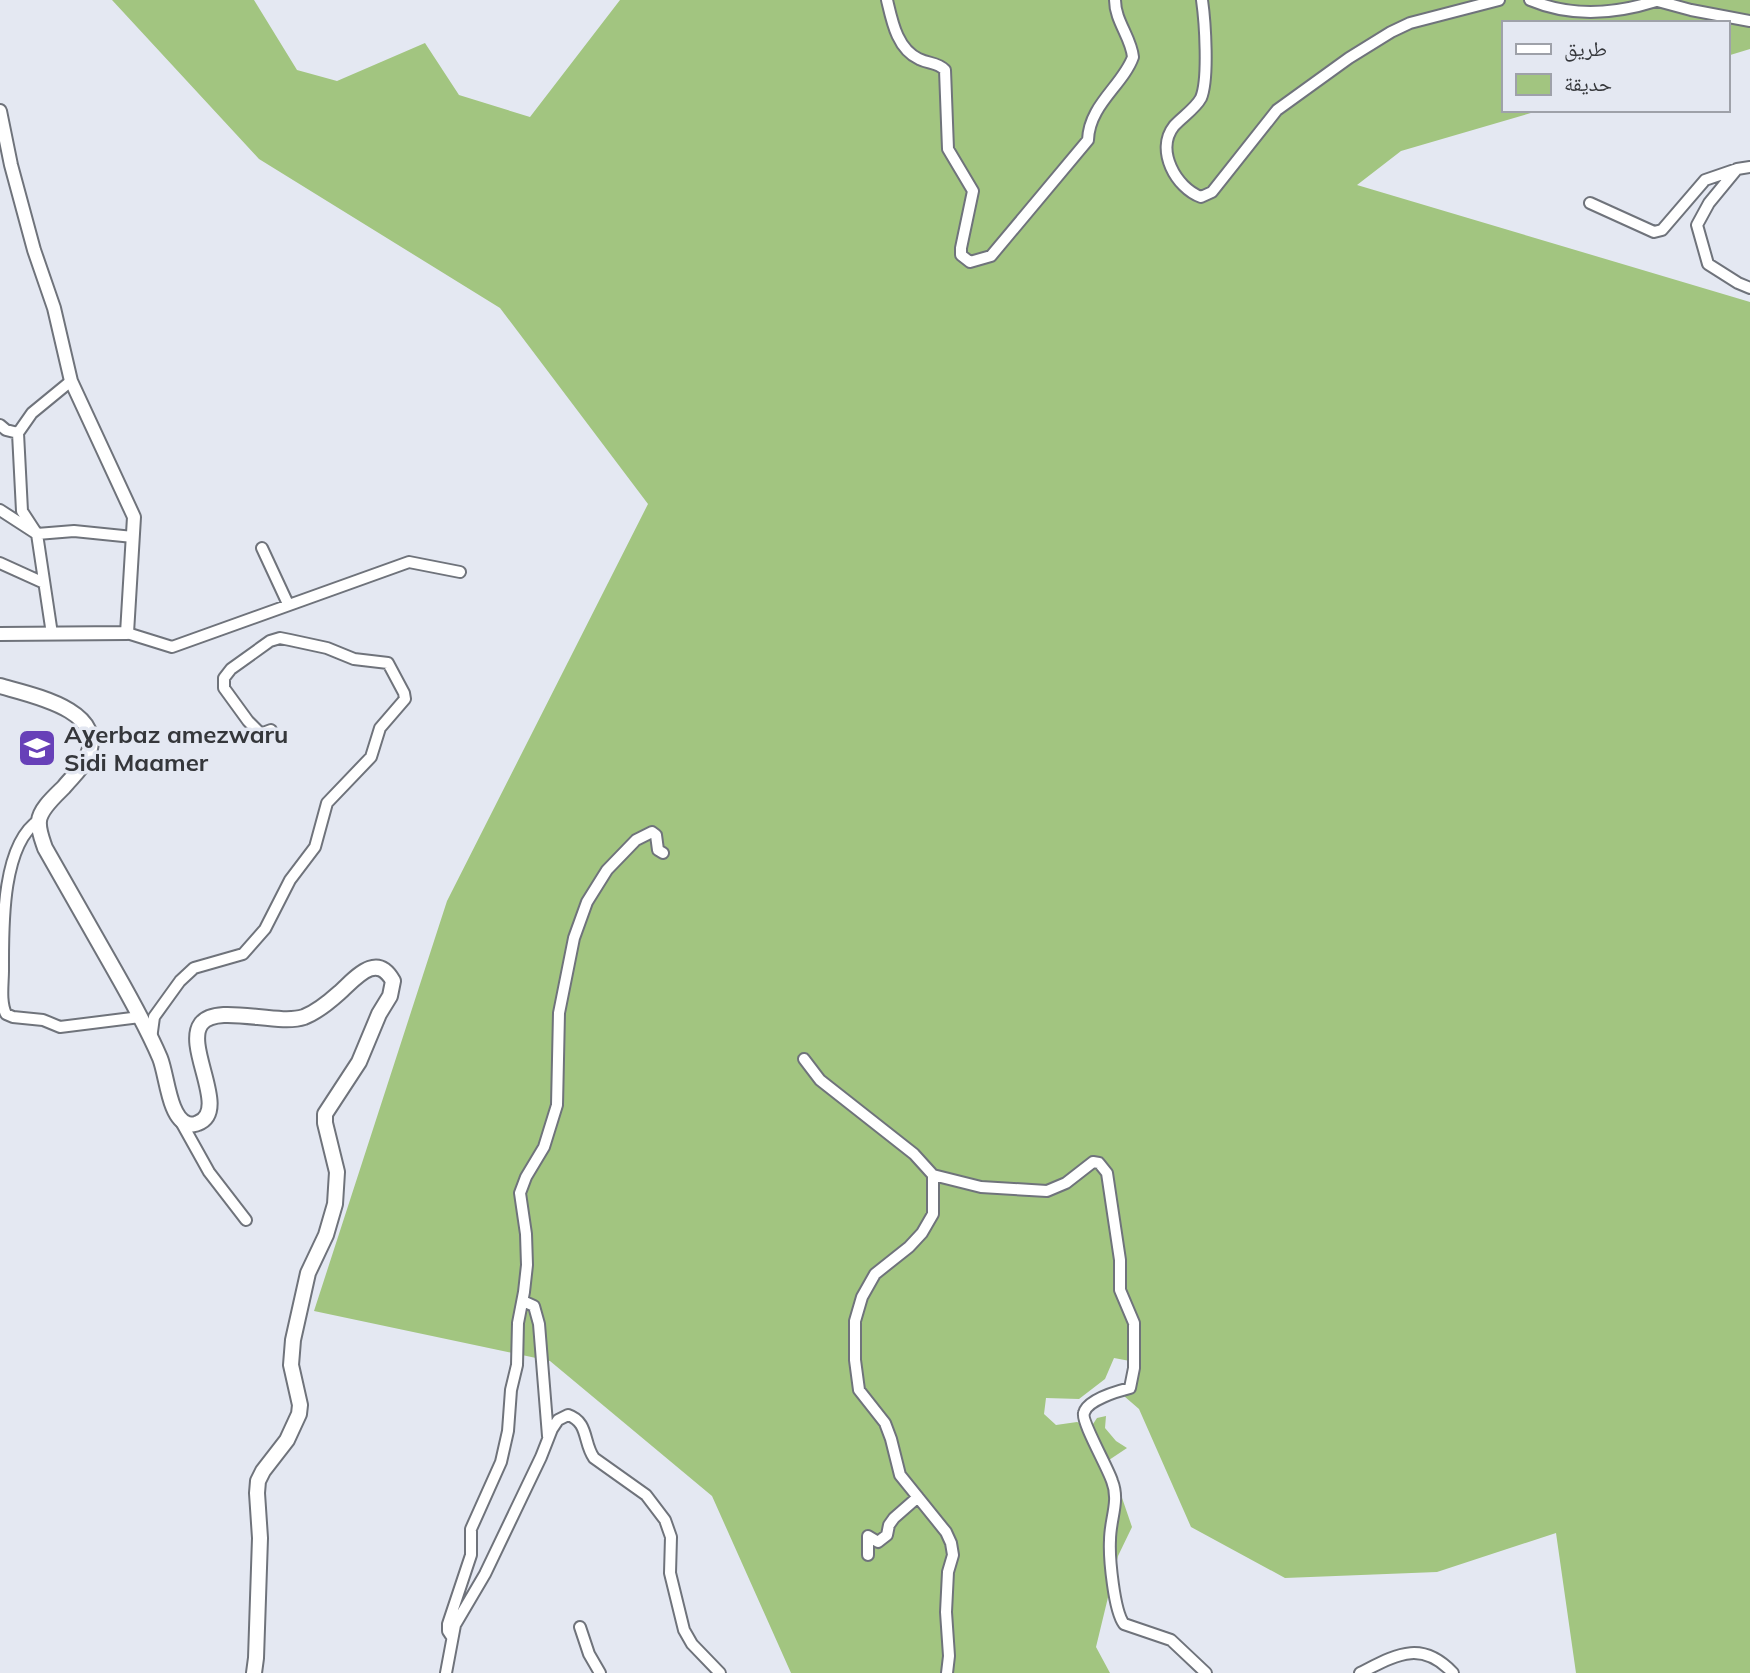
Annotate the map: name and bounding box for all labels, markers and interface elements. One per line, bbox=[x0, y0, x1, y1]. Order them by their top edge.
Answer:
legend bbox=[1502, 21, 1729, 112]
text: طريق bbox=[1564, 35, 1607, 62]
text: حديقة bbox=[1564, 70, 1612, 96]
place label: Aɣerbaz amezwaru Sidi Maamer bbox=[64, 719, 288, 777]
school or university icon: Aɣerbaz amezwaru Sidi Maamer bbox=[16, 727, 58, 769]

